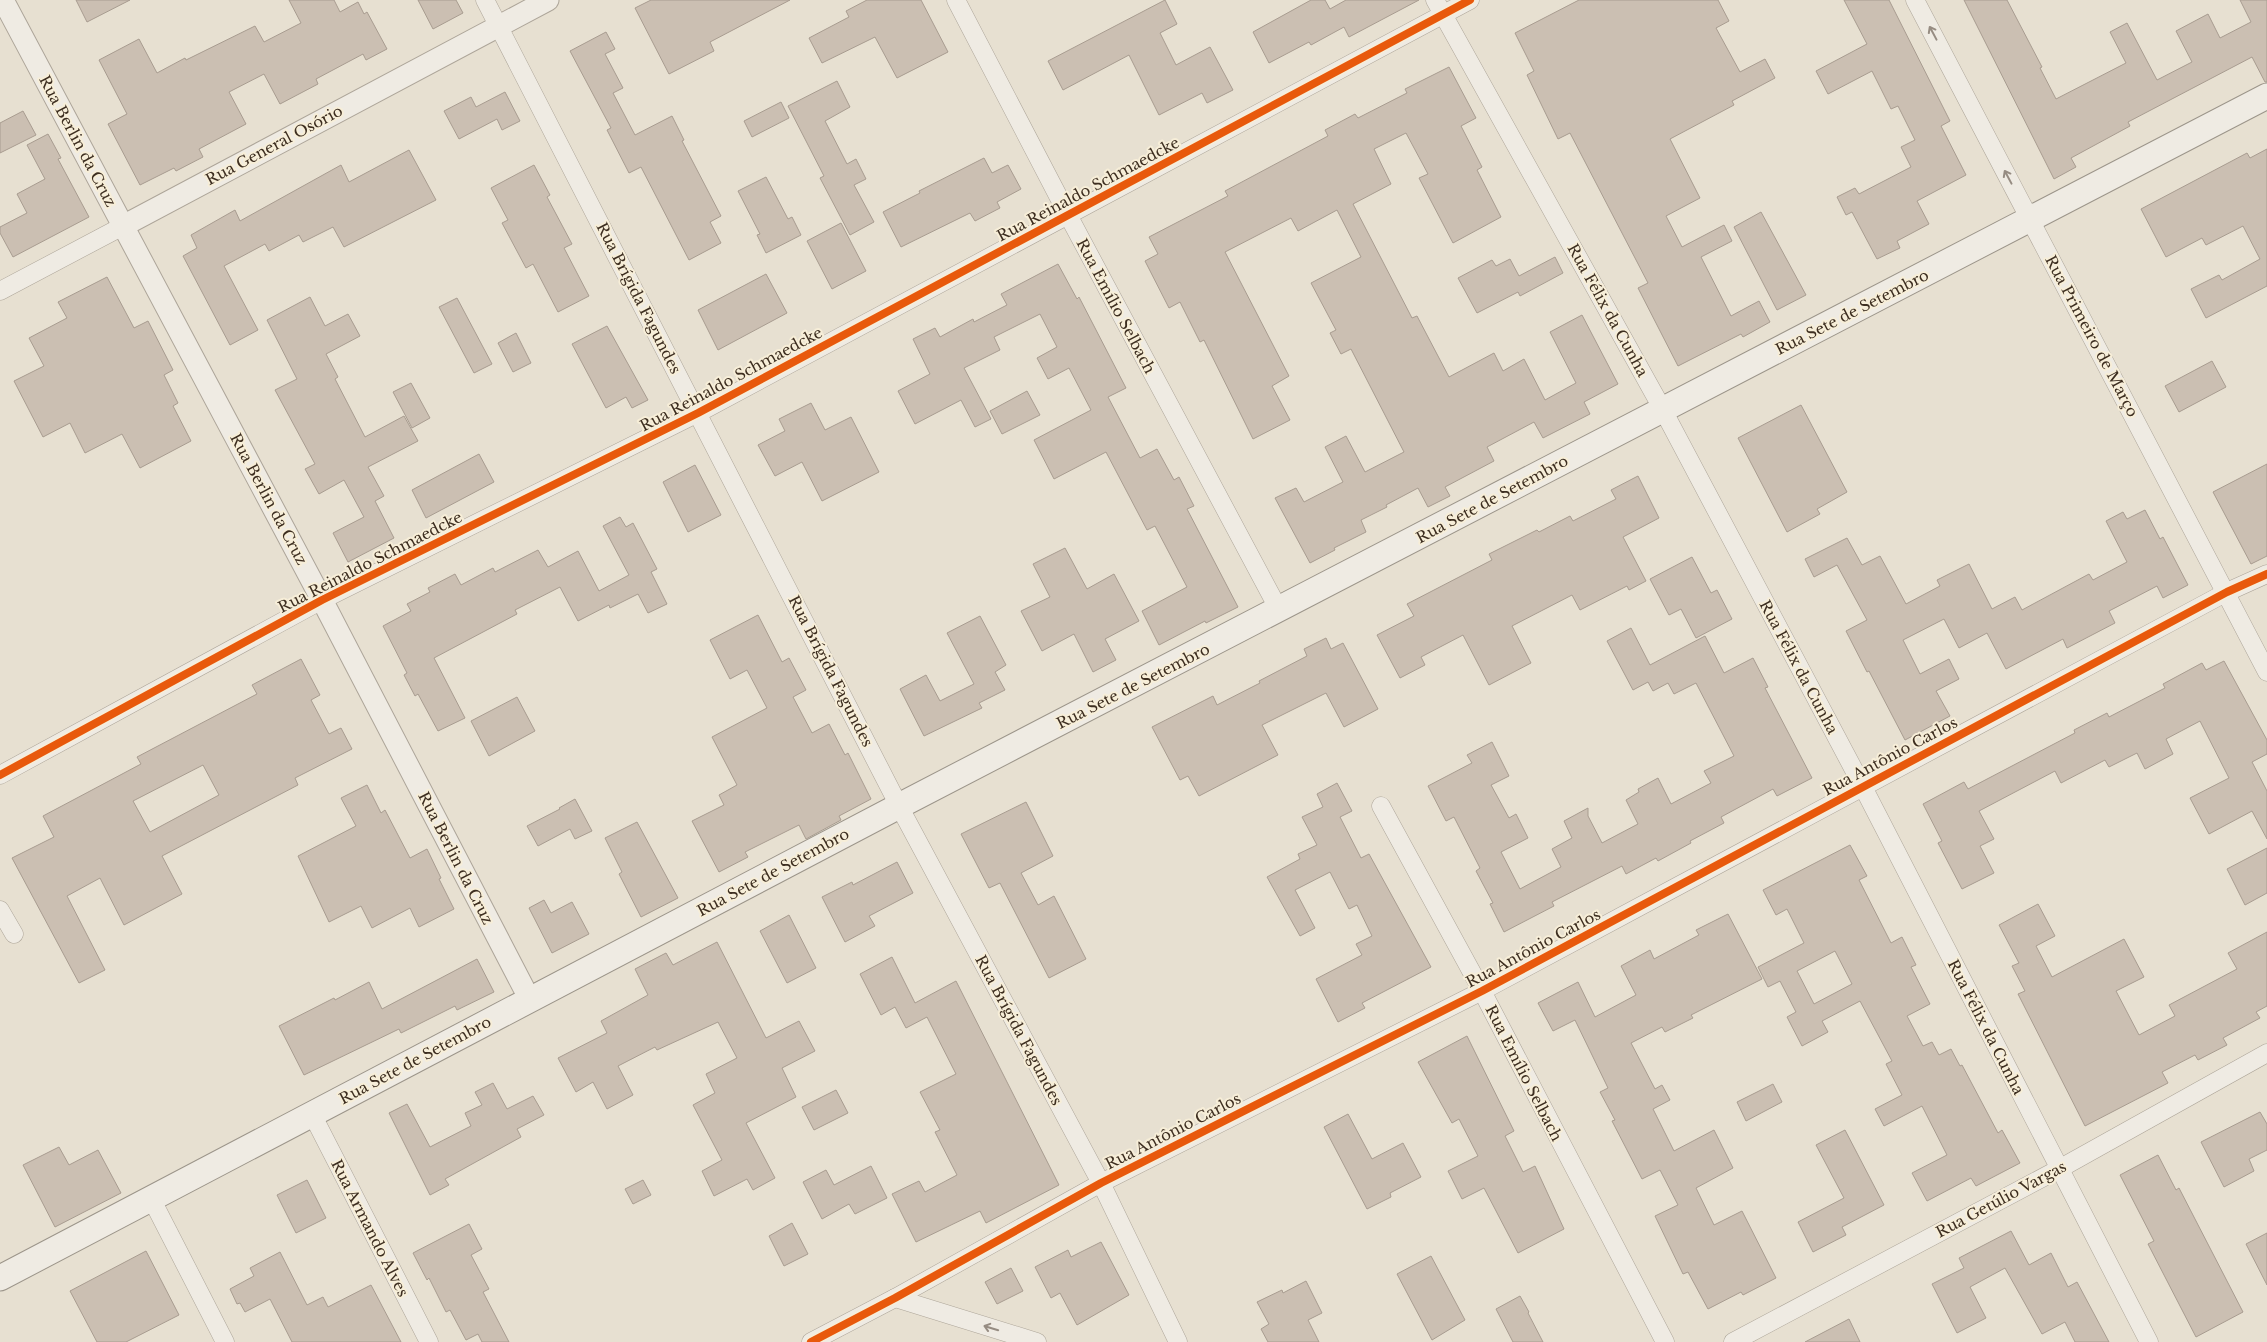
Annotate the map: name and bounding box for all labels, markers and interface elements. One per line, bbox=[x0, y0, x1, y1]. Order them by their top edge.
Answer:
one-way arrow bbox=[1928, 26, 1937, 41]
street label: Rua Berlin da Cruz bbox=[35, 72, 121, 210]
street label: Rua General Osório bbox=[202, 101, 346, 189]
street label: Rua Reinaldo Schmaedcke bbox=[993, 133, 1183, 245]
one-way arrow bbox=[2003, 169, 2013, 184]
street label: Rua Brígida Fagundes bbox=[593, 219, 686, 377]
street label: Rua Emílio Selbach bbox=[1072, 235, 1160, 377]
street label: Rua Félix da Cunha bbox=[1564, 240, 1653, 380]
street label: Rua Primeiro de Março bbox=[2041, 252, 2143, 420]
street label: Rua Sete de Setembro bbox=[1772, 265, 1932, 359]
street label: Rua Reinaldo Schmaedcke bbox=[636, 323, 826, 435]
street label: Rua Berlin da Cruz bbox=[226, 430, 312, 568]
street label: Rua Sete de Setembro bbox=[1413, 451, 1571, 547]
street label: Rua Reinaldo Schmaedcke bbox=[275, 507, 465, 617]
street label: Rua Brígida Fagundes bbox=[785, 592, 878, 750]
street label: Rua Félix da Cunha bbox=[1756, 597, 1843, 738]
street label: Rua Sete de Setembro bbox=[1053, 639, 1213, 733]
street label: Rua Antônio Carlos bbox=[1819, 712, 1961, 800]
street label: Rua Berlin da Cruz bbox=[414, 788, 498, 928]
street label: Rua Sete de Setembro bbox=[694, 824, 852, 920]
street label: Rua Antônio Carlos bbox=[1462, 904, 1604, 992]
street label: Rua Brígida Fagundes bbox=[971, 952, 1067, 1109]
street label: Rua Félix da Cunha bbox=[1944, 956, 2029, 1098]
street label: Rua Emílio Selbach bbox=[1481, 1002, 1567, 1144]
street label: Rua Sete de Setembro bbox=[336, 1012, 494, 1108]
street label: Rua Antônio Carlos bbox=[1102, 1088, 1244, 1173]
street label: Rua Armando Alves bbox=[327, 1156, 413, 1300]
street label: Rua Getúlio Vargas bbox=[1932, 1156, 2070, 1241]
one-way arrow bbox=[983, 1322, 999, 1332]

